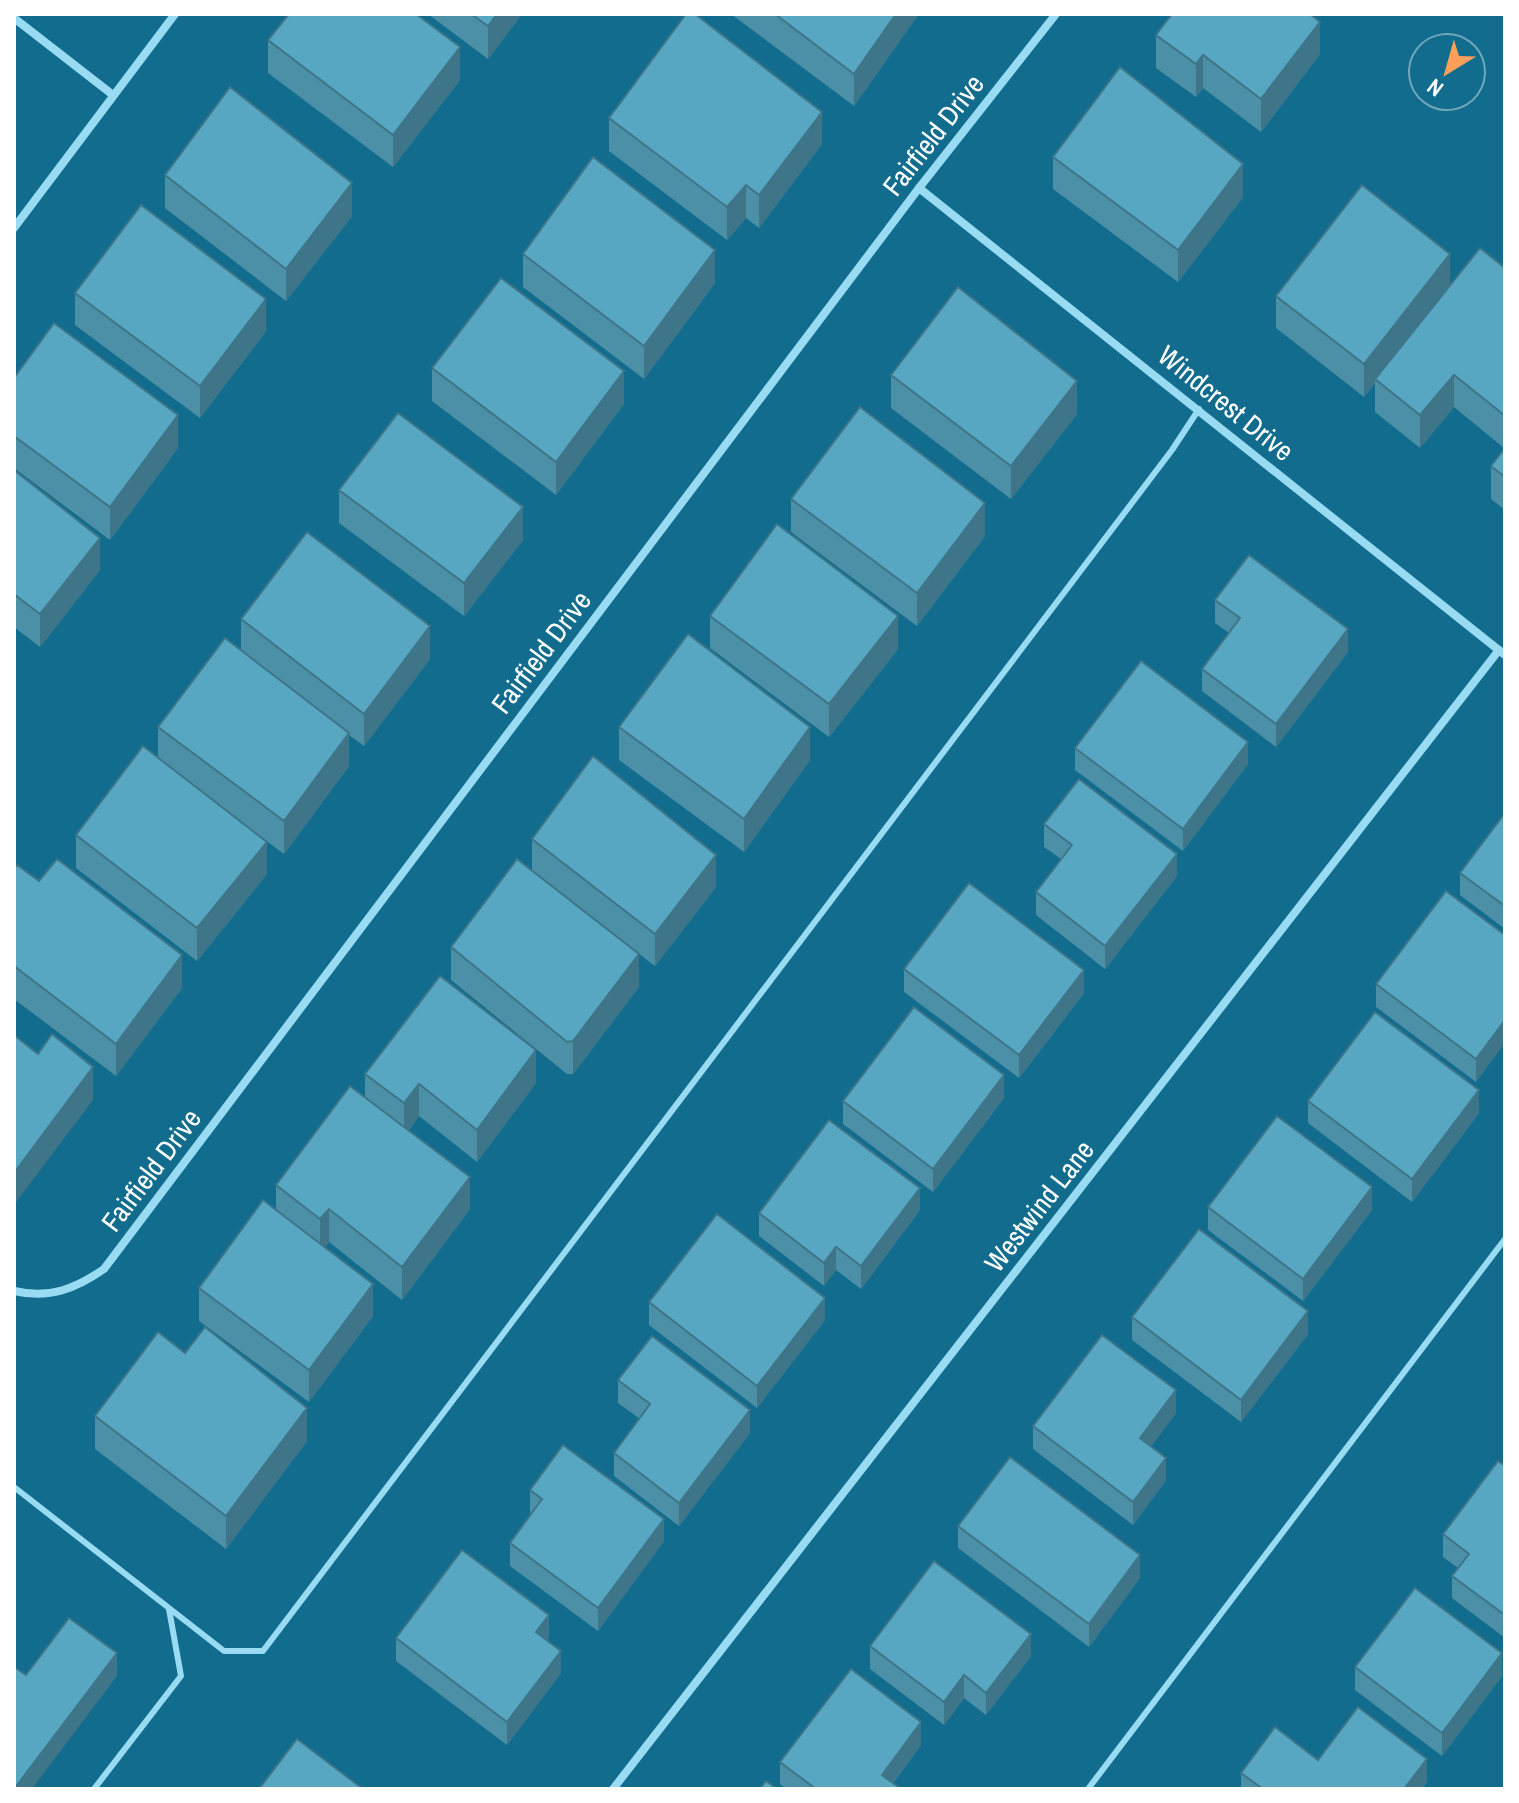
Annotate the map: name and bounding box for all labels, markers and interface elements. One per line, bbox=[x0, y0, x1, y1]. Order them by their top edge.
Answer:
north arrow bbox=[1407, 32, 1487, 112]
street label: Fairfield Drive bbox=[874, 66, 992, 204]
text: N bbox=[1421, 72, 1449, 104]
street label: Windcrest Drive bbox=[1150, 336, 1302, 470]
street label: Fairfield Drive bbox=[482, 583, 600, 721]
street label: Fairfield Drive bbox=[92, 1101, 210, 1239]
street label: Westwind Lane bbox=[975, 1132, 1103, 1280]

